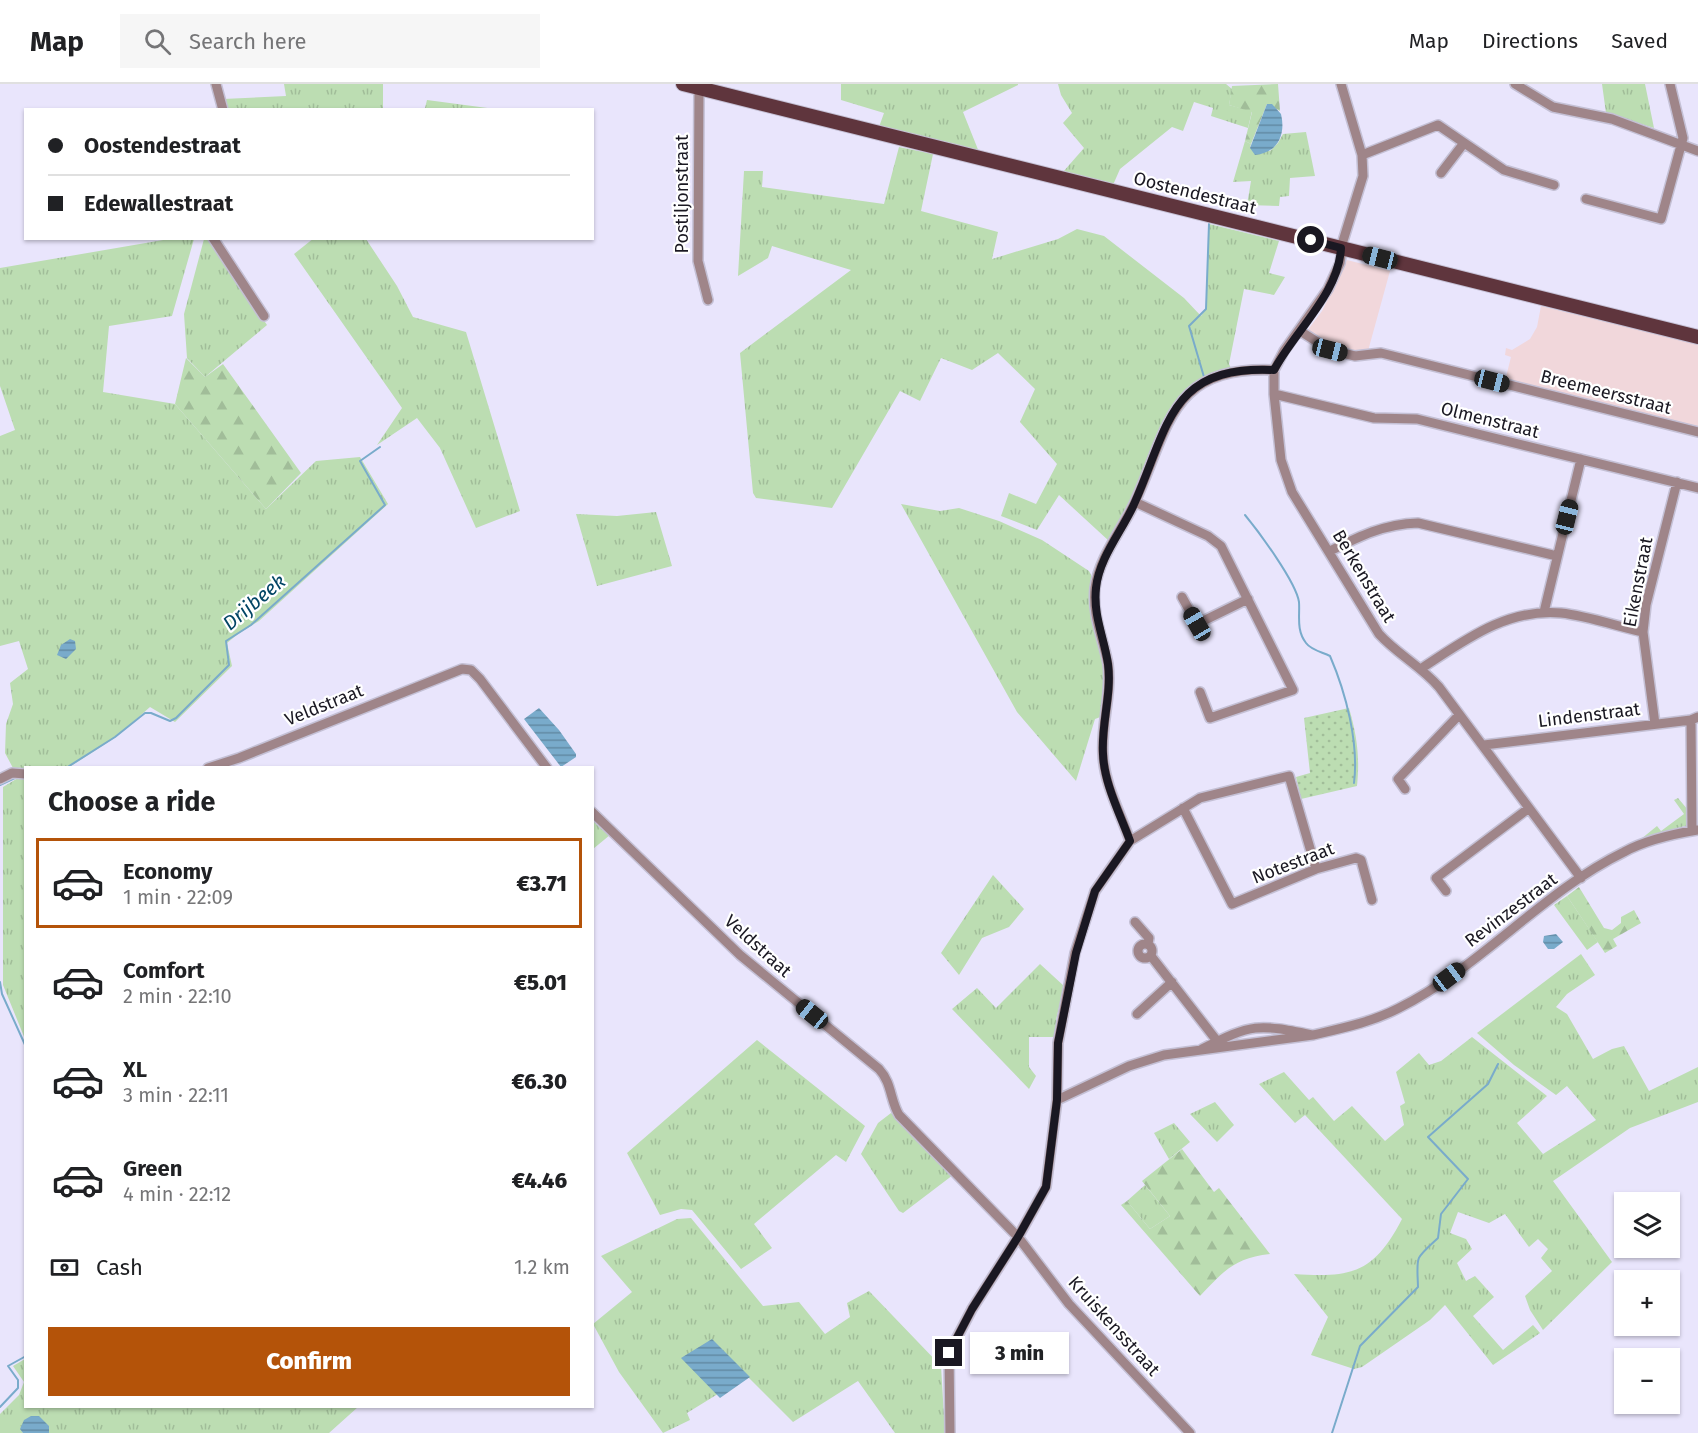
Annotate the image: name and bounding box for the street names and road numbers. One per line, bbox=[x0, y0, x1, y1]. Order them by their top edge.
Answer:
street label: Postiljonstraat bbox=[671, 134, 693, 254]
street label: Oostendestraat bbox=[1131, 167, 1259, 219]
street label: Breemeersstraat bbox=[1538, 365, 1674, 419]
street label: Olmenstraat bbox=[1438, 397, 1542, 443]
street label: Berkenstraat bbox=[1328, 526, 1401, 627]
street label: Eikenstraat bbox=[1618, 535, 1658, 629]
street label: Veldstraat bbox=[282, 679, 367, 731]
street label: Lindenstraat bbox=[1537, 698, 1642, 732]
street label: Notestraat bbox=[1249, 837, 1338, 889]
street label: Revinzestraat bbox=[1461, 868, 1562, 952]
street label: Veldstraat bbox=[720, 910, 796, 982]
street label: Kruiskensstraat bbox=[1064, 1272, 1165, 1381]

